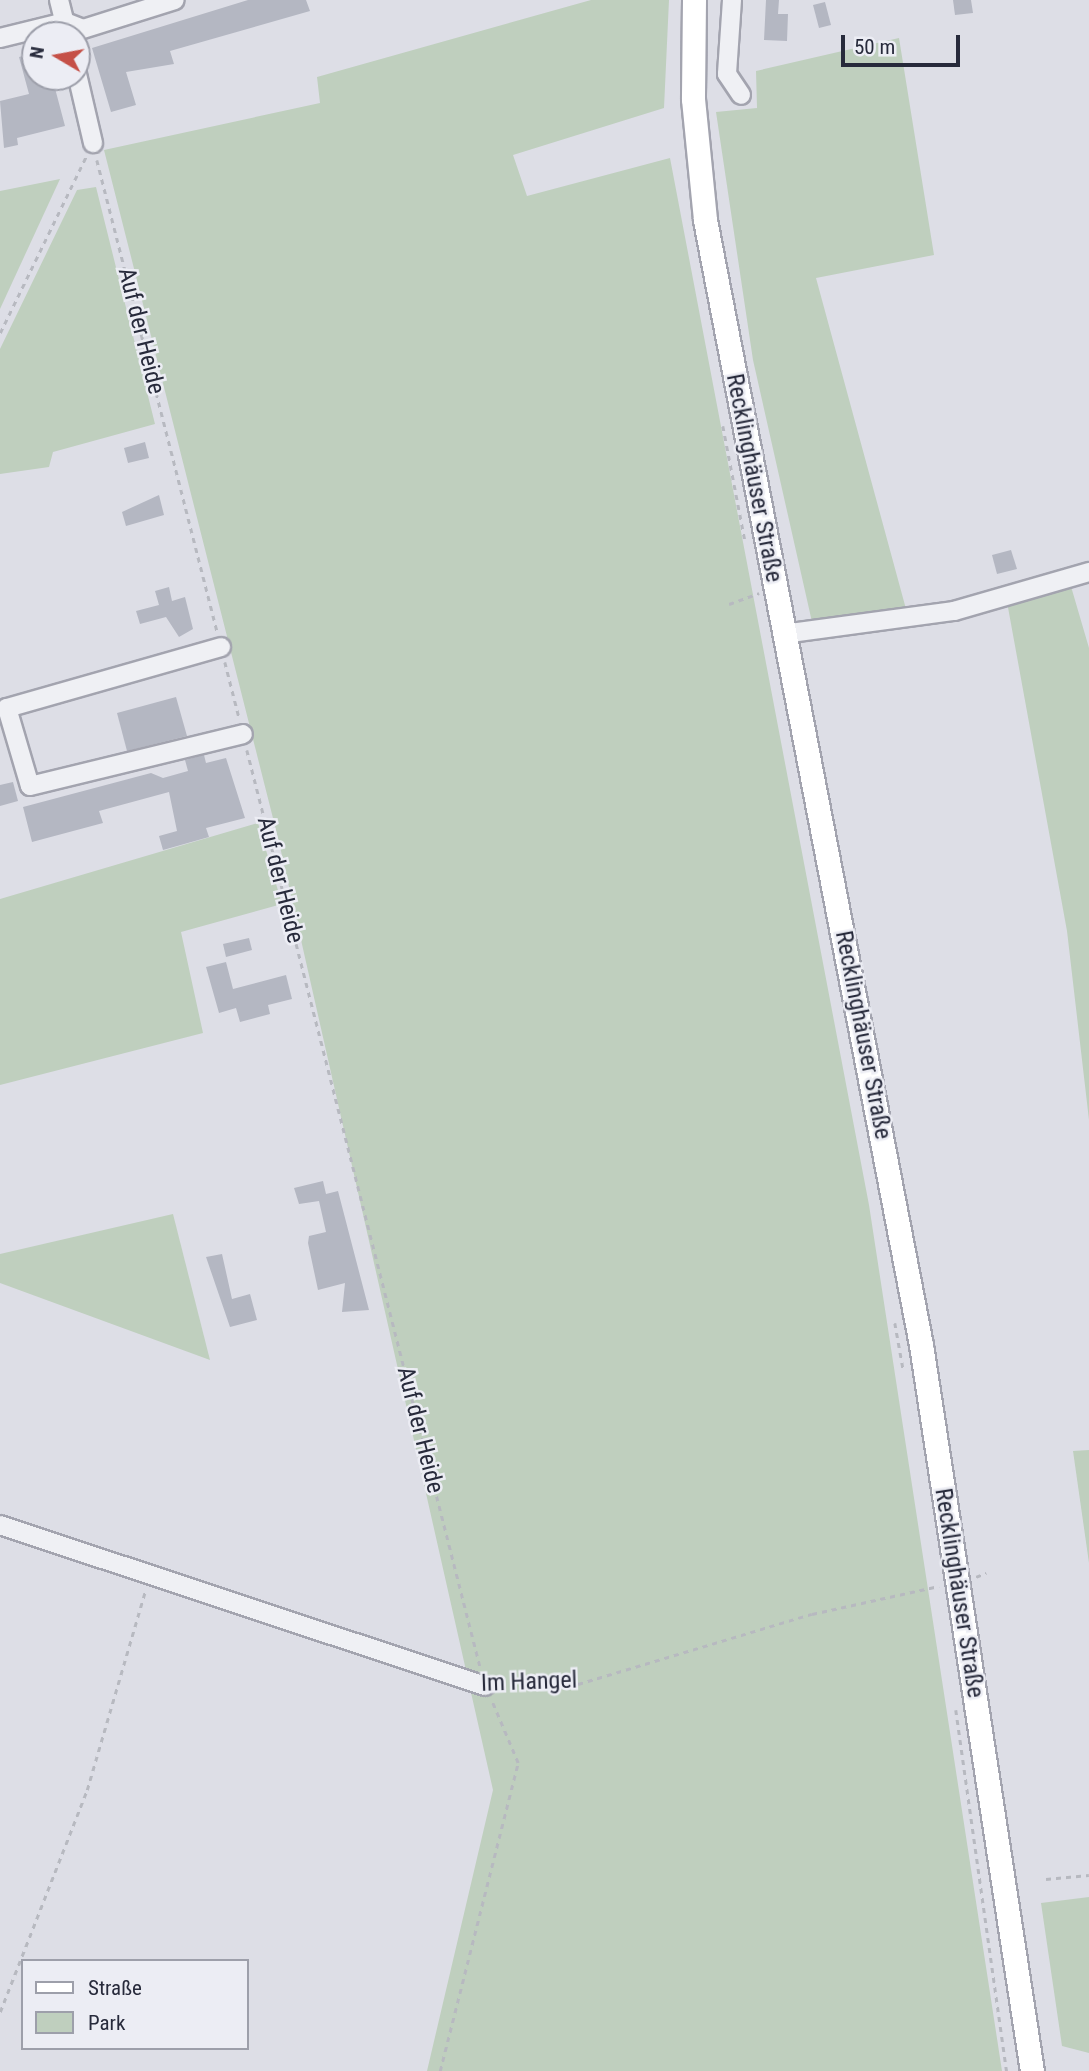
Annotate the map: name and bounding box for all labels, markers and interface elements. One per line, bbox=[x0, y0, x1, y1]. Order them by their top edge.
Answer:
north arrow bbox=[21, 21, 91, 91]
scale bar bbox=[844, 21, 963, 65]
text: 50 m bbox=[854, 35, 895, 59]
text: N bbox=[24, 45, 49, 60]
street label: Auf der Heide bbox=[111, 265, 171, 397]
street label: Recklinghäuser Straße bbox=[720, 371, 788, 585]
street label: Auf der Heide bbox=[250, 814, 310, 946]
street label: Recklinghäuser Straße bbox=[829, 928, 897, 1142]
street label: Auf der Heide bbox=[390, 1364, 450, 1496]
street label: Recklinghäuser Straße bbox=[928, 1486, 990, 1700]
street label: Im Hangel bbox=[480, 1666, 578, 1698]
legend bbox=[21, 1959, 248, 2050]
text: Straße bbox=[88, 1976, 142, 2000]
text: Park bbox=[88, 2011, 125, 2035]

